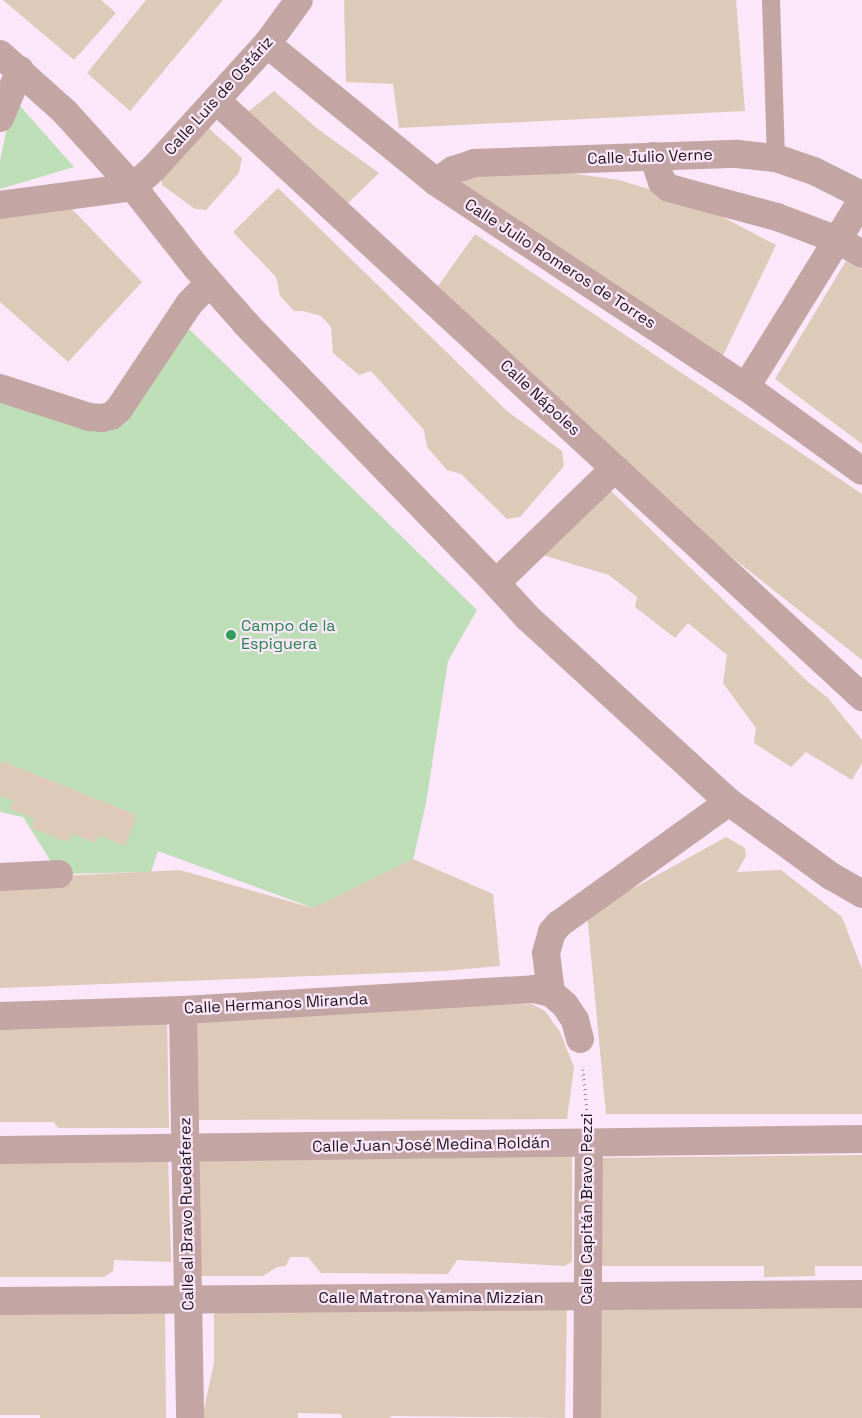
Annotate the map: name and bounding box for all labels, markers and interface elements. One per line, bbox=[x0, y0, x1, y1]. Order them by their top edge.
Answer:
street label: Calle Luis de Ostáriz bbox=[161, 33, 277, 159]
street label: Calle Julio Verne bbox=[587, 145, 713, 169]
street label: Calle Julio Romeros de Torres bbox=[461, 195, 659, 333]
street label: Calle Nápoles bbox=[496, 356, 584, 440]
place label: Campo de la Espiguera bbox=[241, 616, 336, 654]
marker: Campo de la Espiguera bbox=[225, 629, 237, 641]
street label: Calle Hermanos Miranda bbox=[184, 990, 368, 1018]
street label: Calle Capitán Bravo Pezzi bbox=[577, 1113, 597, 1305]
street label: Calle al Bravo Ruedaferez bbox=[176, 1117, 198, 1311]
street label: Calle Juan José Medina Roldán bbox=[312, 1133, 550, 1157]
street label: Calle Matrona Yamina Mizzian bbox=[318, 1288, 544, 1308]

